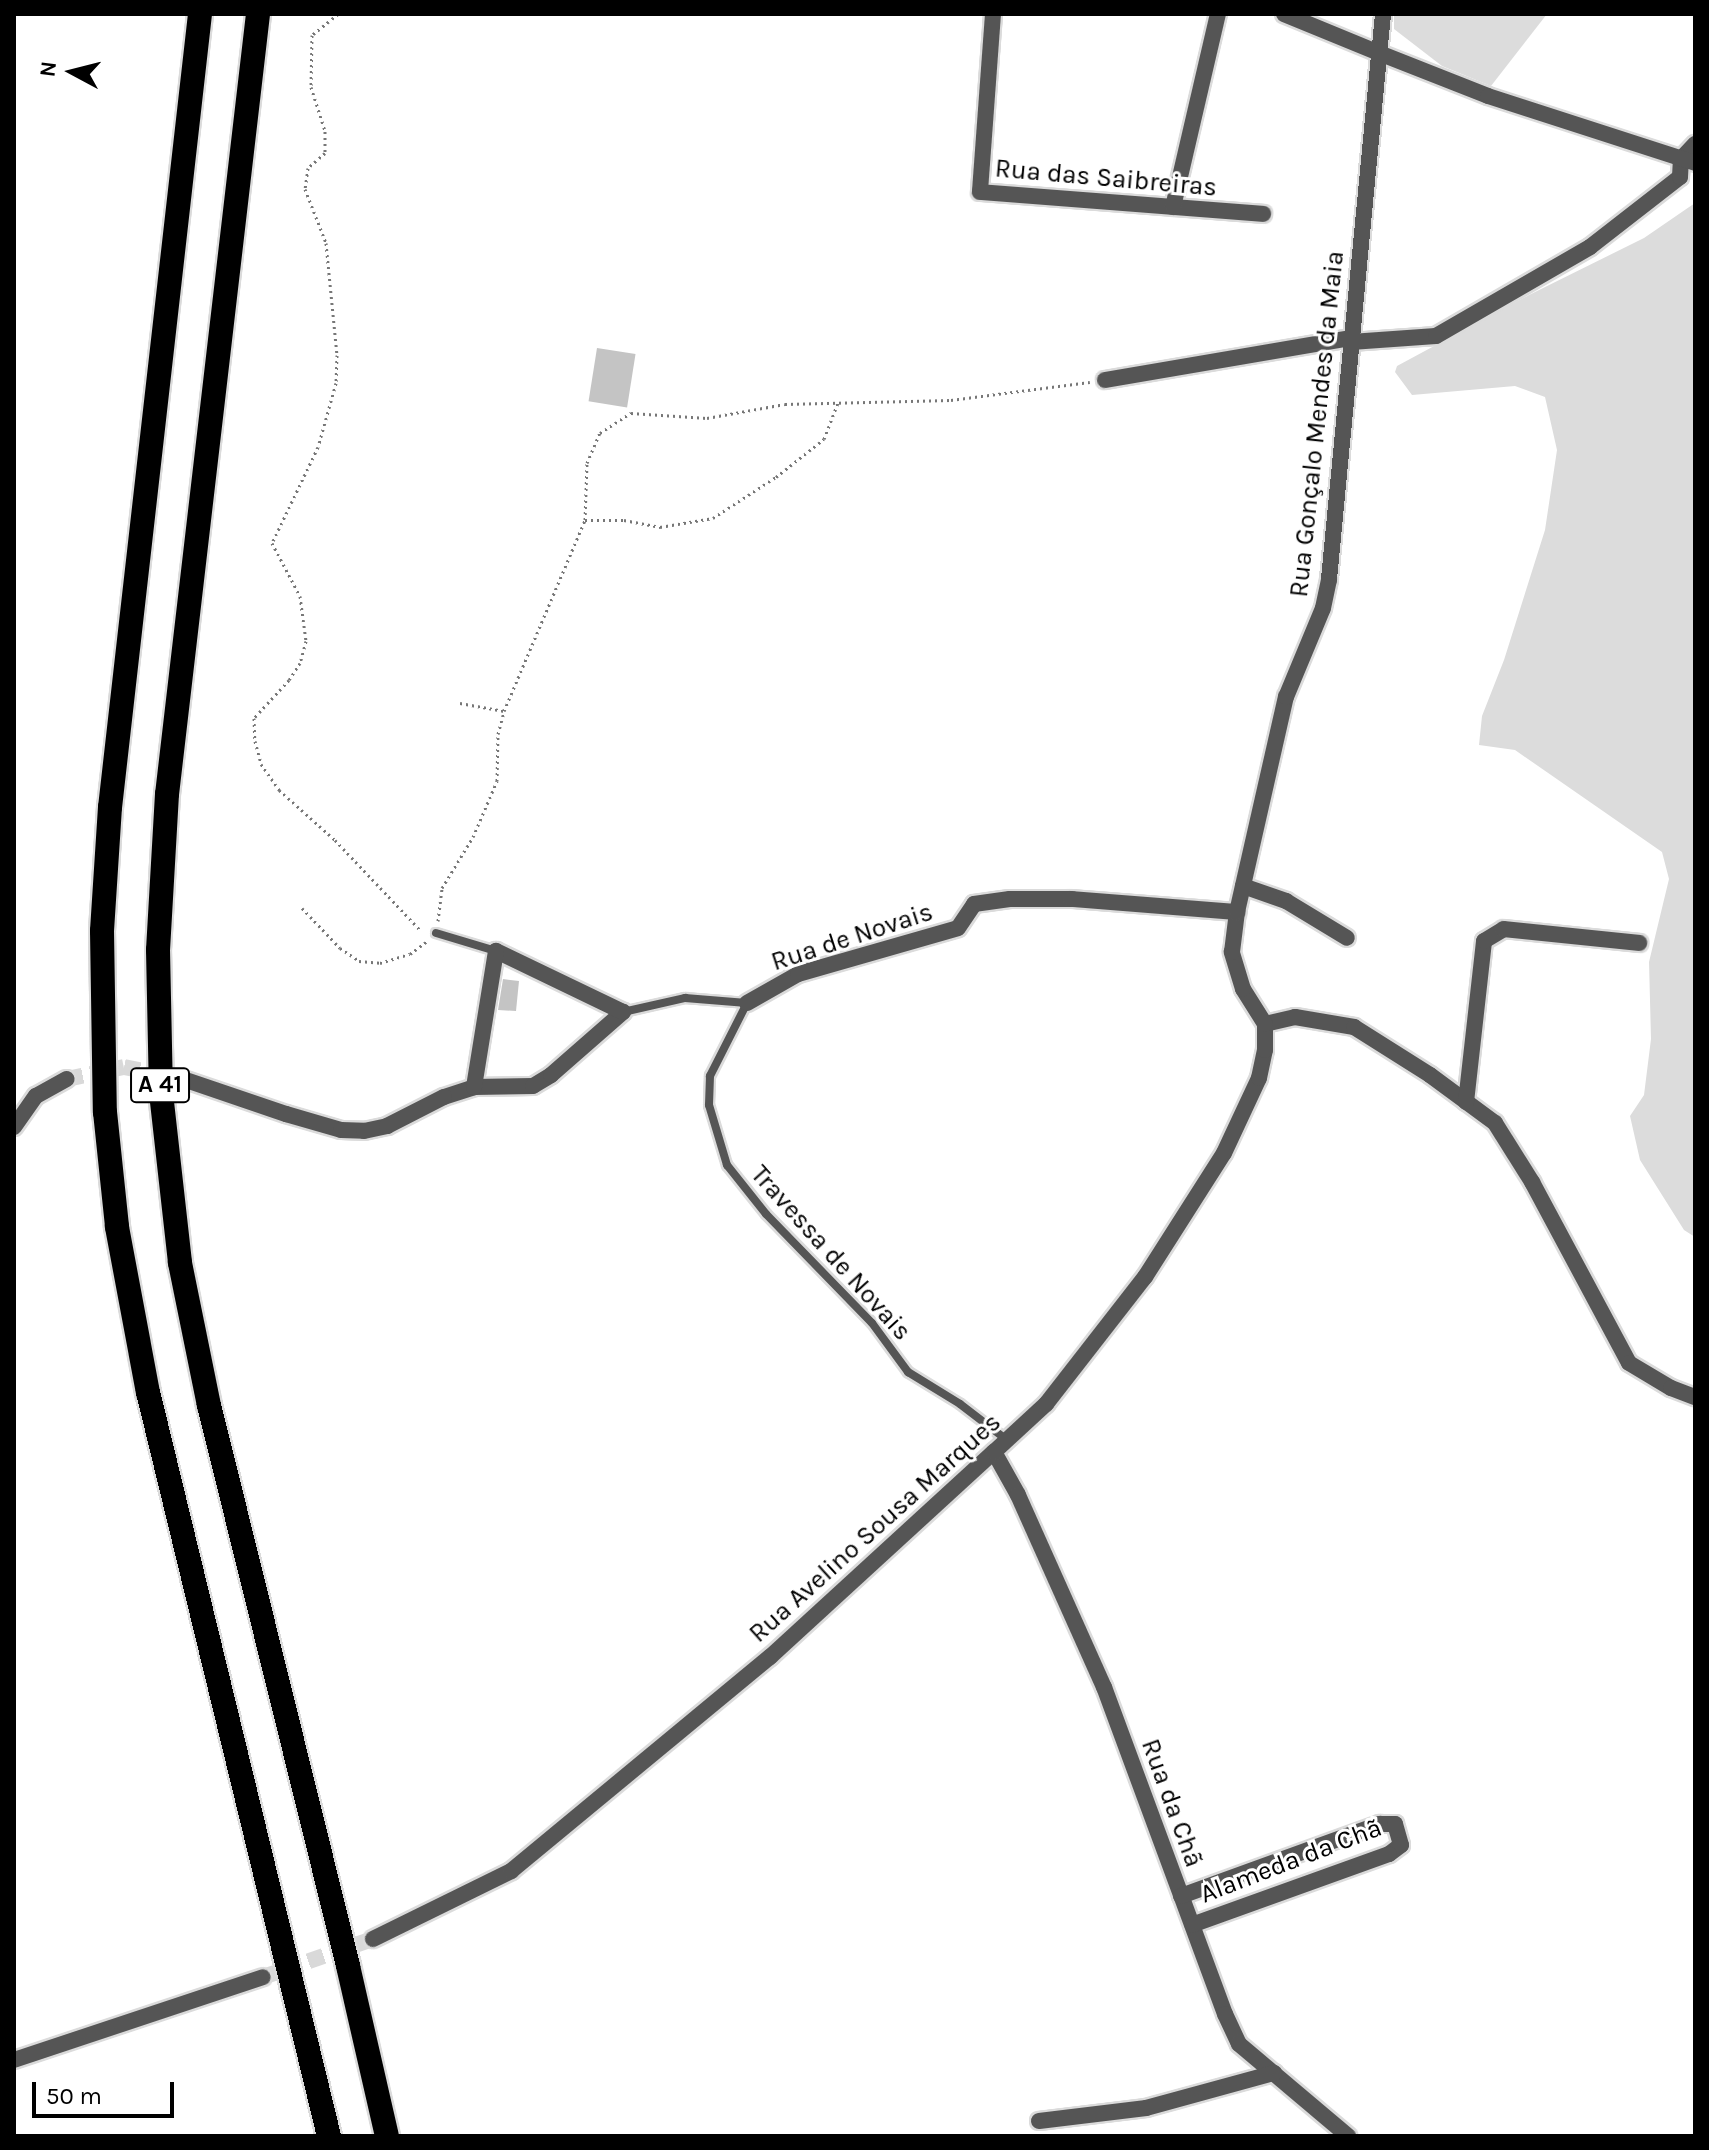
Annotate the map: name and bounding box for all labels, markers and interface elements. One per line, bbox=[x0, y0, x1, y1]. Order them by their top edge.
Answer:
north arrow bbox=[32, 32, 112, 112]
text: N bbox=[34, 60, 62, 78]
street label: Rua das Saibreiras bbox=[994, 153, 1218, 203]
street label: Rua Gonçalo Mendes da Maia bbox=[1283, 249, 1351, 599]
street label: Rua de Novais bbox=[767, 896, 937, 978]
road number: A 41 bbox=[130, 1065, 190, 1105]
street label: Travessa de Novais bbox=[744, 1159, 918, 1347]
street label: Rua Avelino Sousa Marques bbox=[743, 1407, 1007, 1649]
street label: Rua da Chã bbox=[1134, 1735, 1210, 1871]
street label: Alameda da Chã bbox=[1196, 1812, 1386, 1910]
scale bar bbox=[36, 2066, 178, 2116]
text: 50 m bbox=[46, 2082, 102, 2110]

